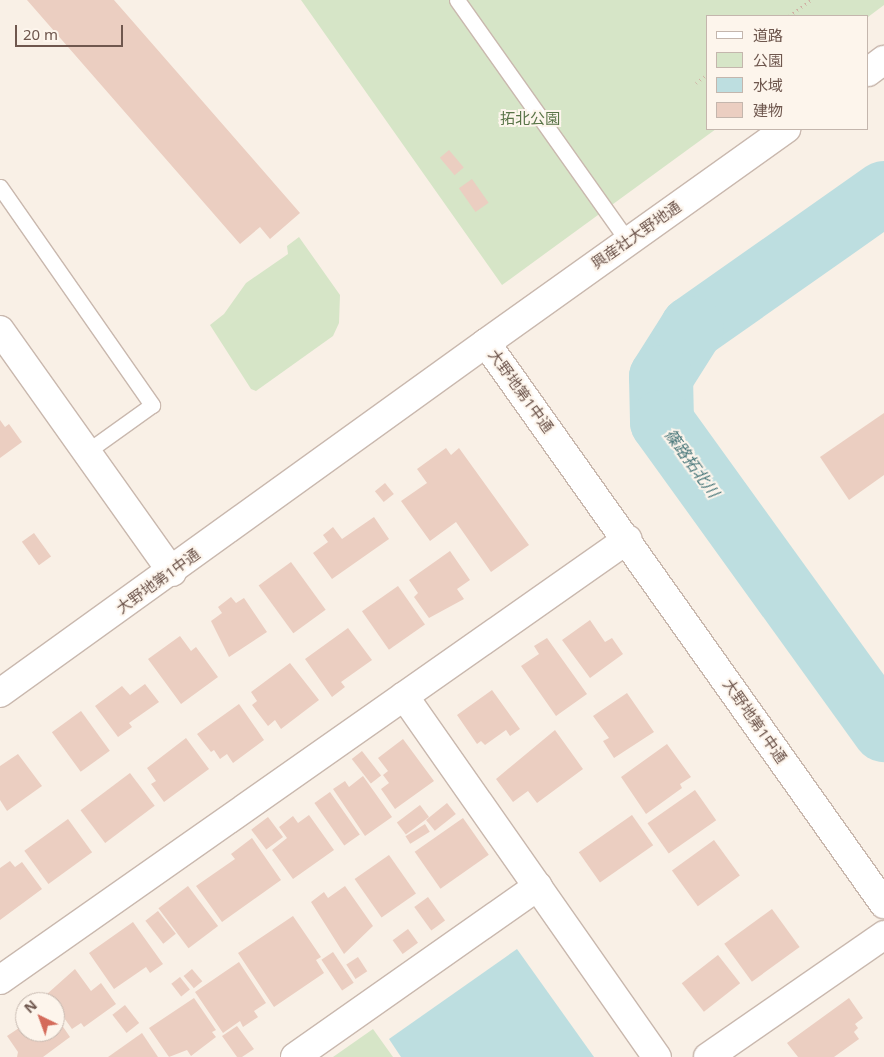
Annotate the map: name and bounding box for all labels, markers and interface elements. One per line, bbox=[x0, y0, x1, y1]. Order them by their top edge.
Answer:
scale bar bbox=[18, 15, 125, 47]
legend bbox=[706, 15, 869, 130]
text: 20 m bbox=[23, 24, 58, 44]
text: 道路 bbox=[753, 25, 783, 45]
text: 公園 bbox=[753, 50, 783, 70]
text: 水域 bbox=[753, 75, 783, 95]
text: 建物 bbox=[753, 100, 783, 120]
park label: 拓北公園 bbox=[500, 110, 560, 128]
street label: 興産社大野地通 bbox=[588, 198, 684, 272]
street label: 大野地第1中通 bbox=[485, 346, 557, 436]
water label: 篠路拓北川 bbox=[661, 425, 723, 501]
street label: 大野地第1中通 bbox=[113, 545, 203, 617]
street label: 大野地第1中通 bbox=[719, 675, 791, 767]
north arrow bbox=[15, 992, 65, 1042]
text: N bbox=[20, 995, 41, 1017]

